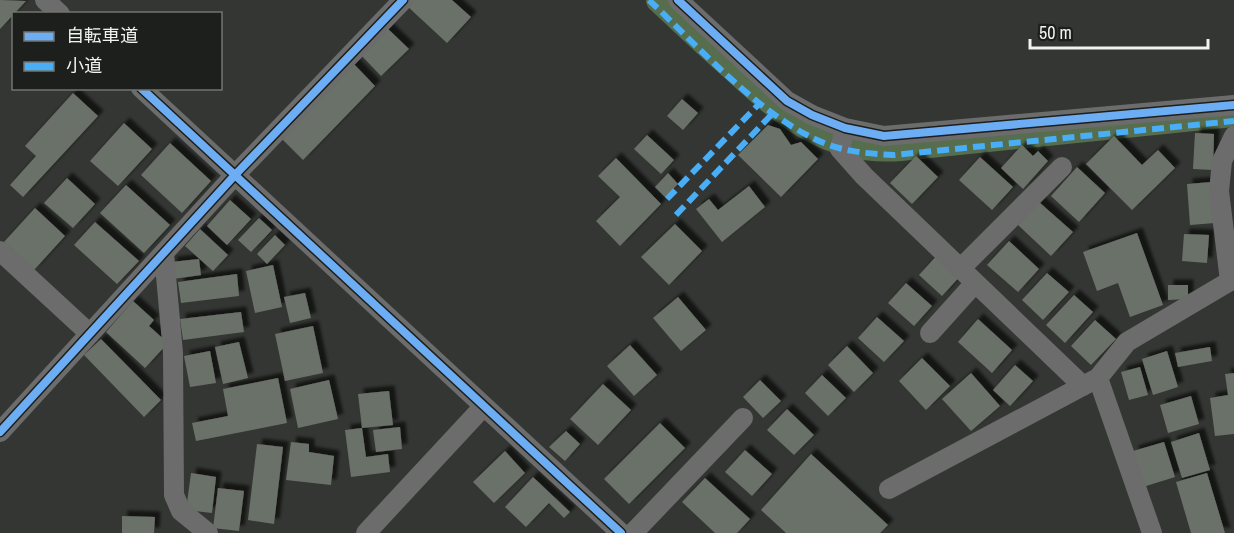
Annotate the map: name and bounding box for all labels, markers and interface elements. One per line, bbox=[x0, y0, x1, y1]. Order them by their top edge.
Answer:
legend bbox=[12, 12, 222, 90]
scale bar bbox=[1030, 12, 1208, 50]
text: 50 m bbox=[1039, 20, 1072, 45]
text: 自転車道 bbox=[66, 23, 138, 48]
text: 小道 bbox=[66, 53, 102, 78]

